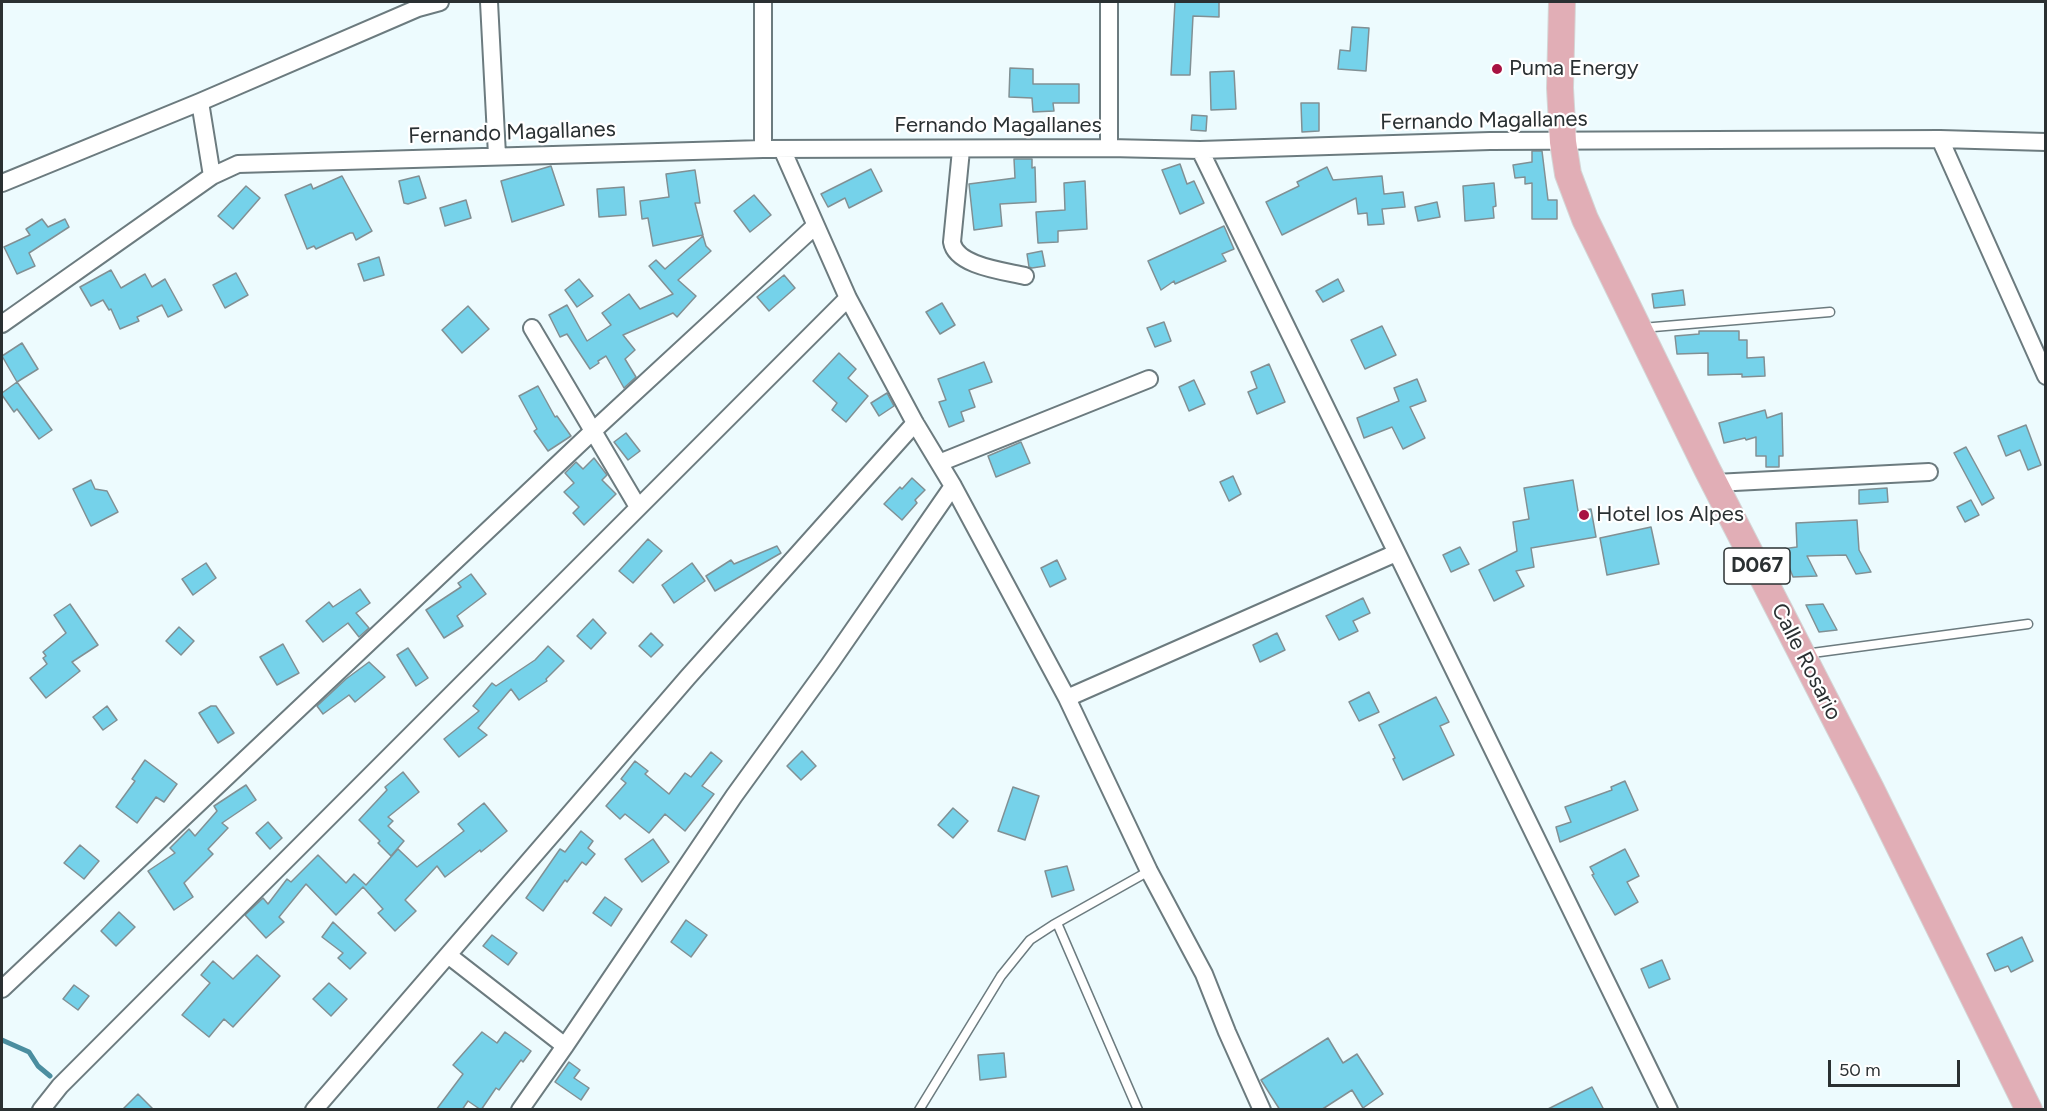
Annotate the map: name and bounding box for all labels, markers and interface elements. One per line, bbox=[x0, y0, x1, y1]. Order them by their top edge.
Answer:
place label: Puma Energy bbox=[1509, 56, 1639, 82]
marker: Puma Energy bbox=[1490, 62, 1504, 76]
street label: Fernando Magallanes bbox=[1380, 106, 1588, 136]
street label: Fernando Magallanes bbox=[894, 113, 1102, 139]
street label: Fernando Magallanes bbox=[408, 116, 616, 150]
place label: Hotel los Alpes bbox=[1596, 502, 1744, 528]
marker: Hotel los Alpes bbox=[1577, 508, 1591, 522]
road number: D067 bbox=[1724, 548, 1790, 584]
street label: Calle Rosario bbox=[1765, 599, 1847, 725]
scale bar bbox=[1831, 1048, 1963, 1086]
text: 50 m bbox=[1839, 1059, 1881, 1081]

